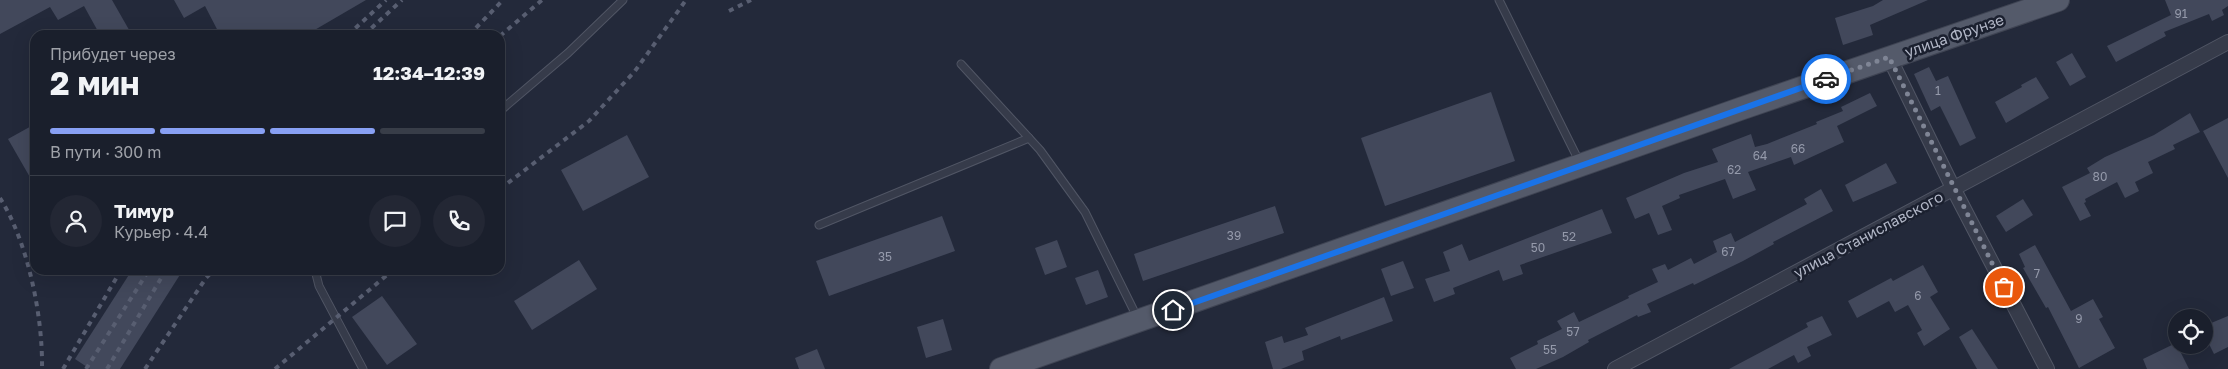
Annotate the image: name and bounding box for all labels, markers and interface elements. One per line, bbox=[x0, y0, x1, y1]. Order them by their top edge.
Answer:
house number: 91 bbox=[2174, 6, 2188, 21]
street label: улица Фрунзе bbox=[1902, 10, 2006, 60]
text: Прибудет через bbox=[50, 44, 176, 64]
courier bbox=[1801, 54, 1851, 104]
text: 12:34–12:39 bbox=[373, 61, 485, 84]
text: 2 мин bbox=[50, 64, 140, 102]
icon: car bbox=[1812, 65, 1840, 93]
house number: 1 bbox=[1935, 83, 1941, 98]
house number: 66 bbox=[1791, 141, 1805, 156]
text: В пути · 300 m bbox=[50, 142, 161, 162]
house number: 64 bbox=[1753, 148, 1767, 163]
house number: 62 bbox=[1727, 162, 1741, 177]
house number: 80 bbox=[2093, 169, 2107, 184]
street label: улица Станиславского bbox=[1790, 187, 1946, 281]
button: person bbox=[50, 195, 102, 247]
button: chat bbox=[369, 195, 421, 247]
button: phone bbox=[433, 195, 485, 247]
text: Тимур bbox=[114, 199, 174, 222]
text: Курьер · 4.4 bbox=[114, 222, 208, 242]
house number: 39 bbox=[1227, 228, 1241, 243]
house number: 52 bbox=[1562, 229, 1576, 244]
house number: 50 bbox=[1531, 240, 1545, 255]
house number: 67 bbox=[1721, 244, 1735, 259]
house number: 35 bbox=[878, 249, 892, 264]
pin bbox=[1983, 266, 2025, 308]
house number: 7 bbox=[2034, 266, 2040, 281]
icon: bag bbox=[1990, 273, 2018, 301]
house number: 6 bbox=[1914, 288, 1922, 303]
pin bbox=[1152, 289, 1194, 331]
icon: home bbox=[1159, 296, 1187, 324]
map controls bbox=[2168, 309, 2213, 354]
button: locate bbox=[2168, 309, 2213, 354]
house number: 9 bbox=[2075, 311, 2083, 326]
house number: 57 bbox=[1566, 324, 1580, 339]
house number: 55 bbox=[1543, 342, 1557, 357]

